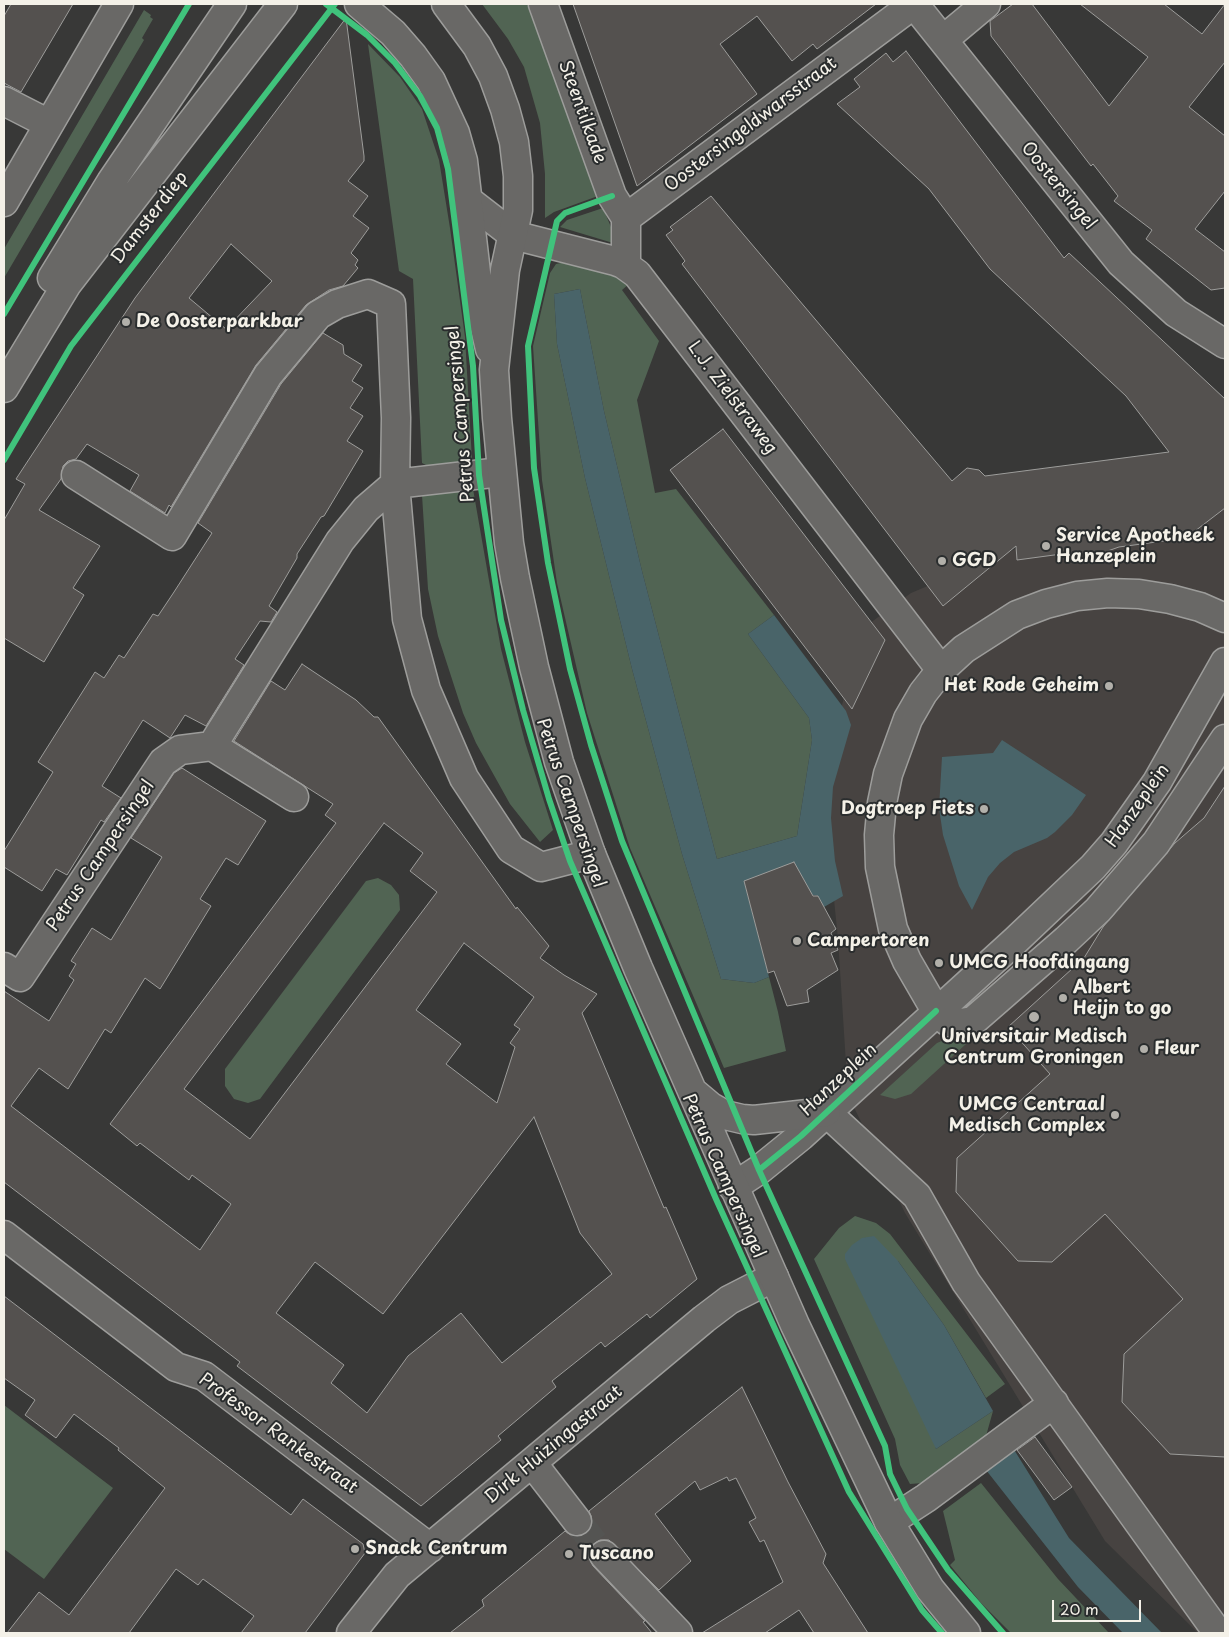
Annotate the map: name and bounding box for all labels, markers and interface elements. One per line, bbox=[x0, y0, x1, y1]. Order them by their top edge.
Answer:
street label: Oostersingeldwarsstraat bbox=[661, 53, 841, 197]
street label: Steentilkade bbox=[553, 57, 611, 167]
street label: Oostersingel bbox=[1016, 138, 1100, 234]
street label: Damsterdiep bbox=[107, 167, 193, 269]
place label: De Oosterparkbar bbox=[136, 311, 303, 333]
marker: De Oosterparkbar bbox=[120, 316, 132, 328]
street label: Petrus Campersingel bbox=[443, 325, 479, 503]
street label: L.J. Zielstraweg bbox=[683, 337, 781, 459]
place label: Service Apotheek Hanzeplein bbox=[1056, 525, 1215, 568]
marker: Service Apotheek Hanzeplein bbox=[1040, 540, 1052, 552]
place label: GGD bbox=[952, 550, 997, 572]
marker: GGD bbox=[936, 555, 948, 567]
place label: Het Rode Geheim bbox=[944, 675, 1099, 697]
marker: Het Rode Geheim bbox=[1103, 680, 1115, 692]
street label: Petrus Campersingel bbox=[531, 716, 609, 890]
street label: Hanzeplein bbox=[1101, 760, 1175, 852]
street label: Petrus Campersingel bbox=[42, 776, 160, 936]
place label: Dogtroep Fiets bbox=[841, 798, 974, 820]
marker: Dogtroep Fiets bbox=[978, 803, 990, 815]
place label: Campertoren bbox=[807, 930, 929, 952]
marker: Campertoren bbox=[791, 935, 803, 947]
place label: UMCG Hoofdingang bbox=[949, 952, 1130, 974]
marker: UMCG Hoofdingang bbox=[933, 957, 945, 969]
place label: Albert Heijn to go bbox=[1073, 977, 1171, 1020]
marker: Albert Heijn to go bbox=[1057, 992, 1069, 1004]
marker: Universitair Medisch Centrum Groningen bbox=[1027, 1010, 1041, 1024]
place label: Universitair Medisch Centrum Groningen bbox=[941, 1026, 1127, 1068]
place label: Fleur bbox=[1154, 1038, 1199, 1060]
street label: Hanzeplein bbox=[796, 1039, 882, 1121]
marker: Fleur bbox=[1138, 1043, 1150, 1055]
street label: Petrus Campersingel bbox=[677, 1091, 769, 1261]
place label: UMCG Centraal Medisch Complex bbox=[949, 1094, 1105, 1136]
marker: UMCG Centraal Medisch Complex bbox=[1109, 1109, 1121, 1121]
street label: Professor Rankestraat bbox=[194, 1369, 362, 1499]
street label: Dirk Huizingastraat bbox=[481, 1381, 627, 1509]
place label: Snack Centrum bbox=[365, 1538, 507, 1560]
marker: Snack Centrum bbox=[349, 1543, 361, 1555]
place label: Tuscano bbox=[579, 1543, 654, 1565]
marker: Tuscano bbox=[563, 1548, 575, 1560]
scale bar bbox=[1054, 1590, 1143, 1622]
text: 20 m bbox=[1060, 1597, 1099, 1620]

